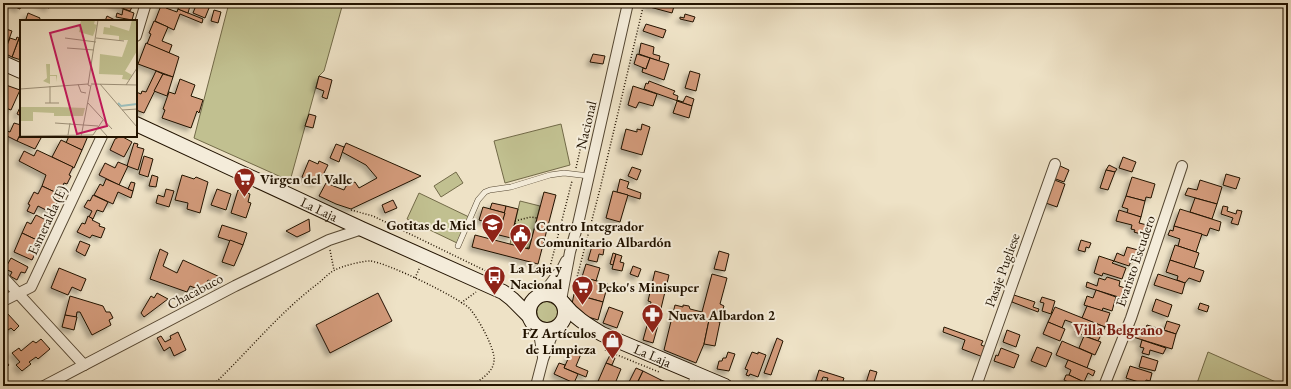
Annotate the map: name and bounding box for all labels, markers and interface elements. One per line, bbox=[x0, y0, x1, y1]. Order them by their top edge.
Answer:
inset map bbox=[20, 20, 137, 137]
street label: Nacional bbox=[572, 98, 600, 151]
supermarket icon: Virgen del Valle bbox=[232, 166, 258, 199]
place label: Virgen del Valle bbox=[260, 170, 352, 188]
street label: Esmeralda (E) bbox=[23, 182, 71, 258]
street label: La Laja bbox=[298, 193, 341, 226]
school or university icon: Gotitas de Miel bbox=[479, 212, 505, 245]
street label: Evaristo Escudero bbox=[1111, 213, 1159, 309]
place label: Gotitas de Miel bbox=[386, 216, 476, 234]
place label: Centro Integrador Comunitario Albardón bbox=[536, 217, 672, 251]
public building icon: Centro Integrador Comunitario Albardón bbox=[508, 221, 534, 254]
street label: Pasaje Pugliese bbox=[980, 230, 1024, 309]
place label: La Laja y Nacional bbox=[510, 259, 562, 293]
bus stop icon: La Laja y Nacional bbox=[482, 263, 508, 296]
street label: Chacabuco bbox=[164, 269, 226, 313]
supermarket icon: Peko's Minisuper bbox=[570, 274, 596, 307]
place label: Peko's Minisuper bbox=[598, 278, 699, 296]
pharmacy icon: Nueva Albardon 2 bbox=[640, 302, 666, 335]
place label: Nueva Albardon 2 bbox=[668, 306, 776, 324]
district label: Villa Belgrano bbox=[1073, 320, 1163, 339]
place label: FZ Artículos de Limpieza bbox=[522, 324, 597, 358]
shop icon: FZ Artículos de Limpieza bbox=[599, 328, 625, 361]
street label: La Laja bbox=[631, 339, 674, 371]

